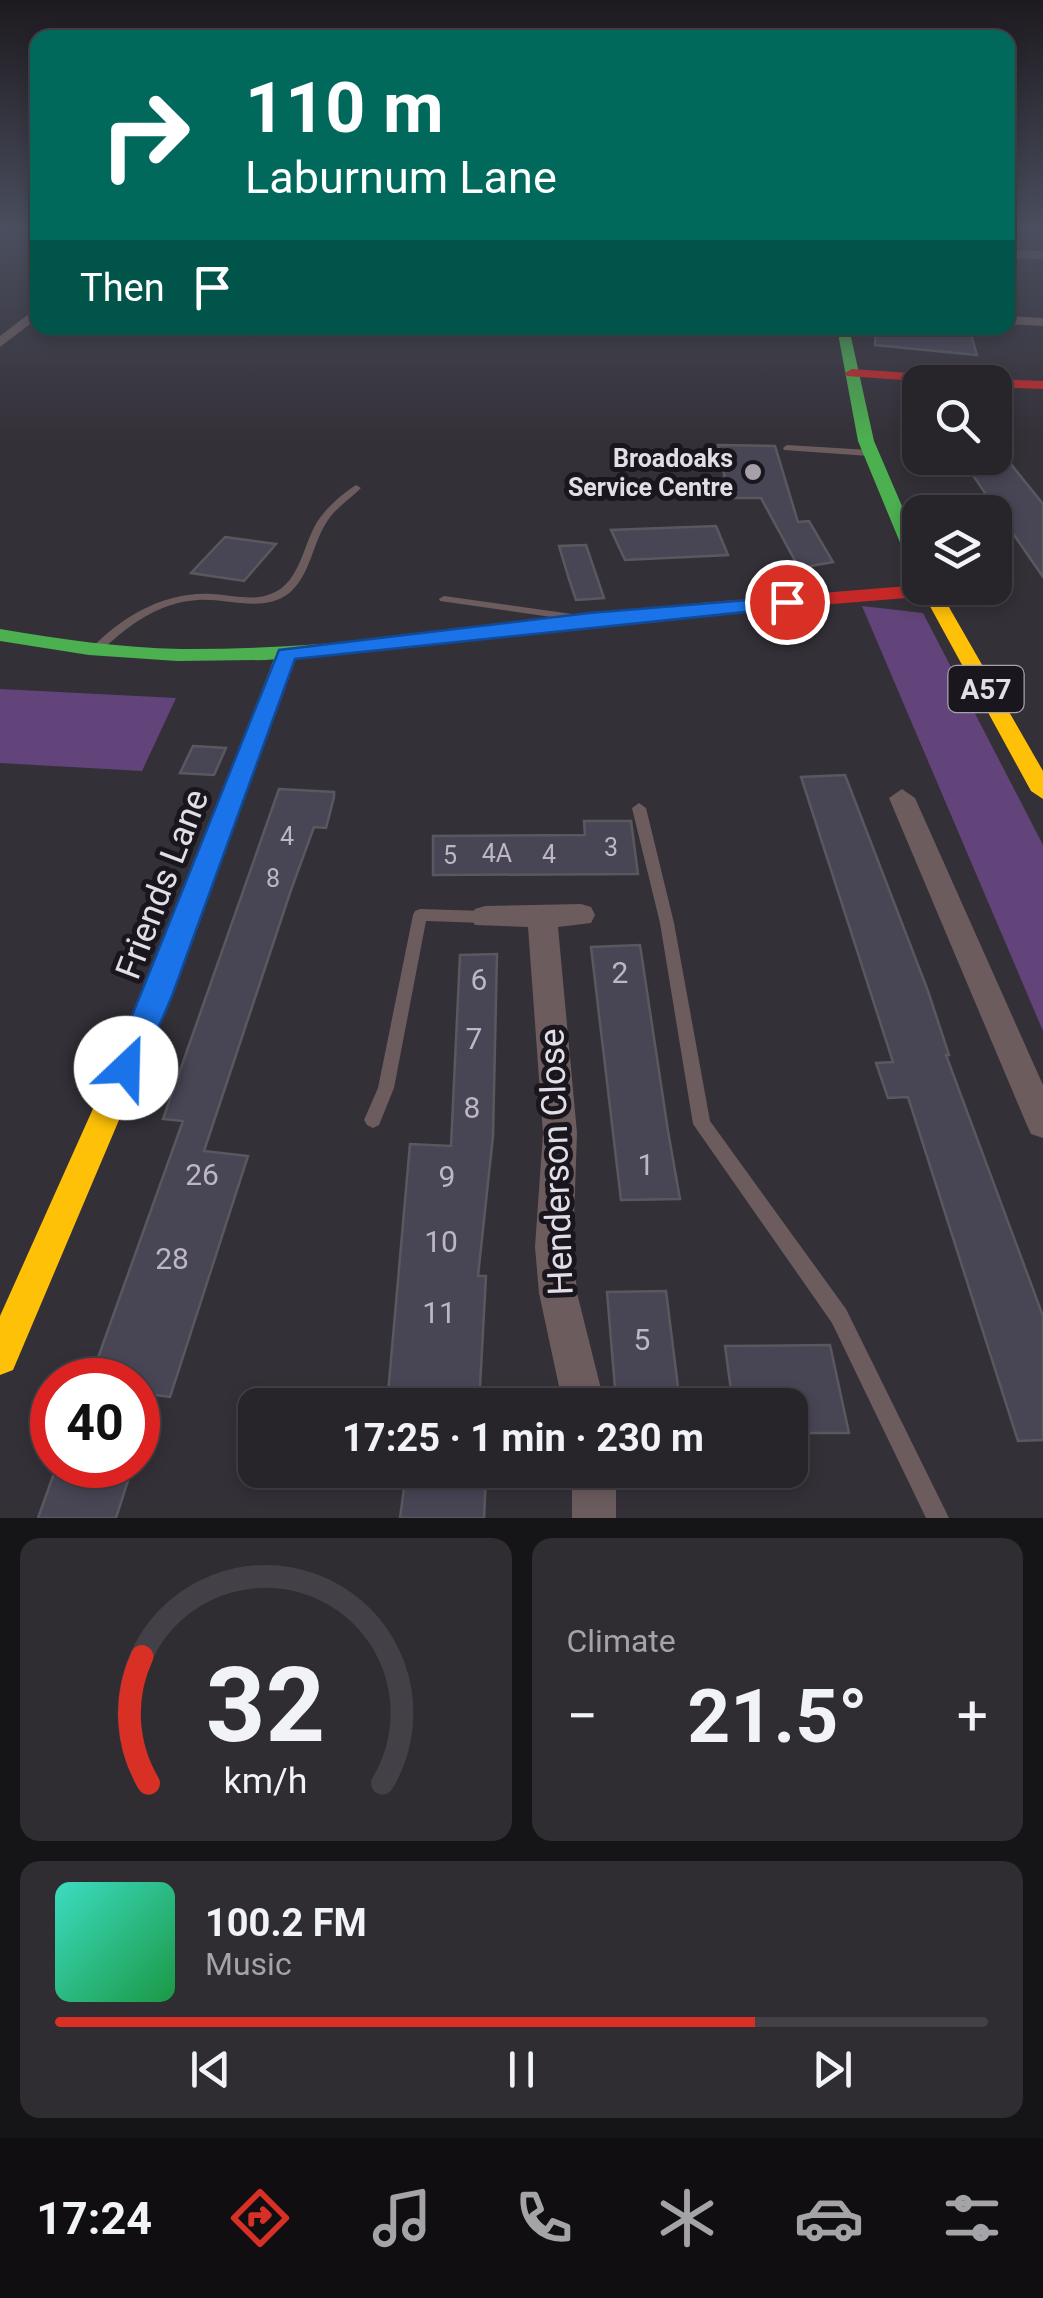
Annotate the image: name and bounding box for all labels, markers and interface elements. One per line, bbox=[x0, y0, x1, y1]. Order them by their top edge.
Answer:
text: 110 m bbox=[245, 67, 444, 149]
icon: right bbox=[80, 70, 210, 200]
text: Laburnum Lane bbox=[245, 151, 557, 204]
icon: arrive bbox=[185, 260, 240, 315]
text: Then bbox=[80, 266, 165, 310]
map controls bbox=[902, 365, 1012, 605]
button: search bbox=[902, 365, 1012, 475]
place label: Broadoaks Service Centre bbox=[568, 444, 733, 502]
marker: Broadoaks Service Centre bbox=[742, 461, 764, 483]
button: layers bbox=[902, 495, 1012, 605]
pin bbox=[745, 560, 830, 645]
icon: arrive bbox=[760, 575, 815, 630]
road number: A57 bbox=[948, 666, 1024, 712]
street label: Friends Lane bbox=[108, 784, 217, 985]
house number: 4 bbox=[280, 822, 294, 851]
house number: 3 bbox=[604, 833, 618, 862]
house number: 4A bbox=[482, 839, 512, 868]
house number: 4 bbox=[542, 840, 556, 869]
house number: 5 bbox=[443, 841, 457, 870]
house number: 8 bbox=[266, 864, 280, 893]
house number: 2 bbox=[612, 955, 628, 990]
house number: 6 bbox=[471, 962, 487, 997]
position arrow bbox=[74, 1016, 178, 1120]
house number: 7 bbox=[466, 1021, 482, 1056]
street label: Henderson Close bbox=[531, 1028, 582, 1296]
house number: 8 bbox=[464, 1090, 480, 1125]
house number: 1 bbox=[638, 1147, 654, 1182]
house number: 26 bbox=[185, 1157, 219, 1192]
house number: 9 bbox=[439, 1159, 455, 1194]
house number: 10 bbox=[424, 1224, 458, 1259]
house number: 28 bbox=[155, 1241, 189, 1276]
house number: 11 bbox=[422, 1295, 456, 1330]
house number: 5 bbox=[634, 1322, 650, 1357]
speed limit sign: 40 bbox=[30, 1358, 160, 1488]
text: 17:25 · 1 min · 230 m bbox=[342, 1416, 704, 1460]
text: Climate bbox=[567, 1622, 676, 1660]
text: 32 bbox=[206, 1645, 325, 1766]
text: 21.5° bbox=[687, 1672, 867, 1760]
text: − bbox=[567, 1684, 598, 1748]
text: + bbox=[957, 1684, 988, 1748]
text: km/h bbox=[224, 1760, 308, 1802]
text: 100.2 FM bbox=[205, 1901, 367, 1945]
text: Music bbox=[205, 1945, 292, 1983]
icon: previous bbox=[183, 2042, 238, 2097]
icon: pause bbox=[494, 2042, 549, 2097]
icon: next bbox=[805, 2042, 860, 2097]
icon: directions bbox=[225, 2183, 295, 2253]
icon: music bbox=[367, 2183, 437, 2253]
icon: phone bbox=[509, 2183, 579, 2253]
icon: climate bbox=[652, 2183, 722, 2253]
icon: car bbox=[794, 2183, 864, 2253]
icon: filters bbox=[937, 2183, 1007, 2253]
text: 17:24 bbox=[36, 2192, 152, 2245]

